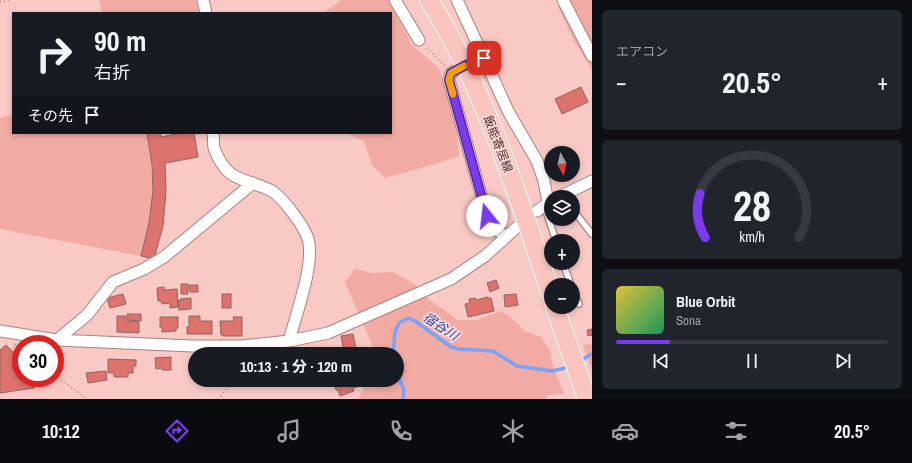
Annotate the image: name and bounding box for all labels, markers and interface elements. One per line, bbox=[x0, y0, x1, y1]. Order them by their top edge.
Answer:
text: 90 m bbox=[94, 22, 146, 60]
icon: right bbox=[28, 28, 80, 80]
pin bbox=[467, 41, 501, 75]
text: エアコン bbox=[616, 43, 668, 60]
icon: arrive bbox=[473, 47, 495, 69]
text: 右折 bbox=[94, 60, 130, 85]
text: 20.5° bbox=[722, 62, 782, 102]
text: − bbox=[616, 67, 627, 97]
text: + bbox=[877, 67, 888, 97]
icon: arrive bbox=[81, 104, 103, 126]
text: その先 bbox=[28, 105, 73, 126]
street label: 飯能寄居線 bbox=[480, 113, 516, 175]
north arrow bbox=[544, 146, 580, 182]
map controls bbox=[544, 146, 580, 314]
text: 28 bbox=[733, 177, 771, 233]
button: layers bbox=[544, 190, 580, 226]
position arrow bbox=[466, 195, 508, 237]
text: km/h bbox=[739, 226, 765, 245]
button: + bbox=[544, 234, 580, 270]
button: − bbox=[544, 278, 580, 314]
text: Blue Orbit bbox=[676, 291, 735, 312]
water label: 宿谷川 bbox=[420, 309, 463, 345]
text: Sona bbox=[676, 312, 701, 329]
speed limit sign: 30 bbox=[12, 335, 64, 387]
icon: previous bbox=[650, 350, 672, 372]
icon: pause bbox=[741, 350, 763, 372]
icon: next bbox=[832, 350, 854, 372]
text: 10:13 · 1 分 · 120 m bbox=[240, 356, 352, 377]
icon: directions bbox=[163, 417, 191, 445]
icon: music bbox=[275, 417, 303, 445]
icon: phone bbox=[387, 417, 415, 445]
icon: climate bbox=[499, 417, 527, 445]
icon: car bbox=[611, 417, 639, 445]
icon: filters bbox=[722, 417, 750, 445]
text: 10:12 bbox=[42, 419, 80, 444]
text: 20.5° bbox=[834, 419, 870, 444]

